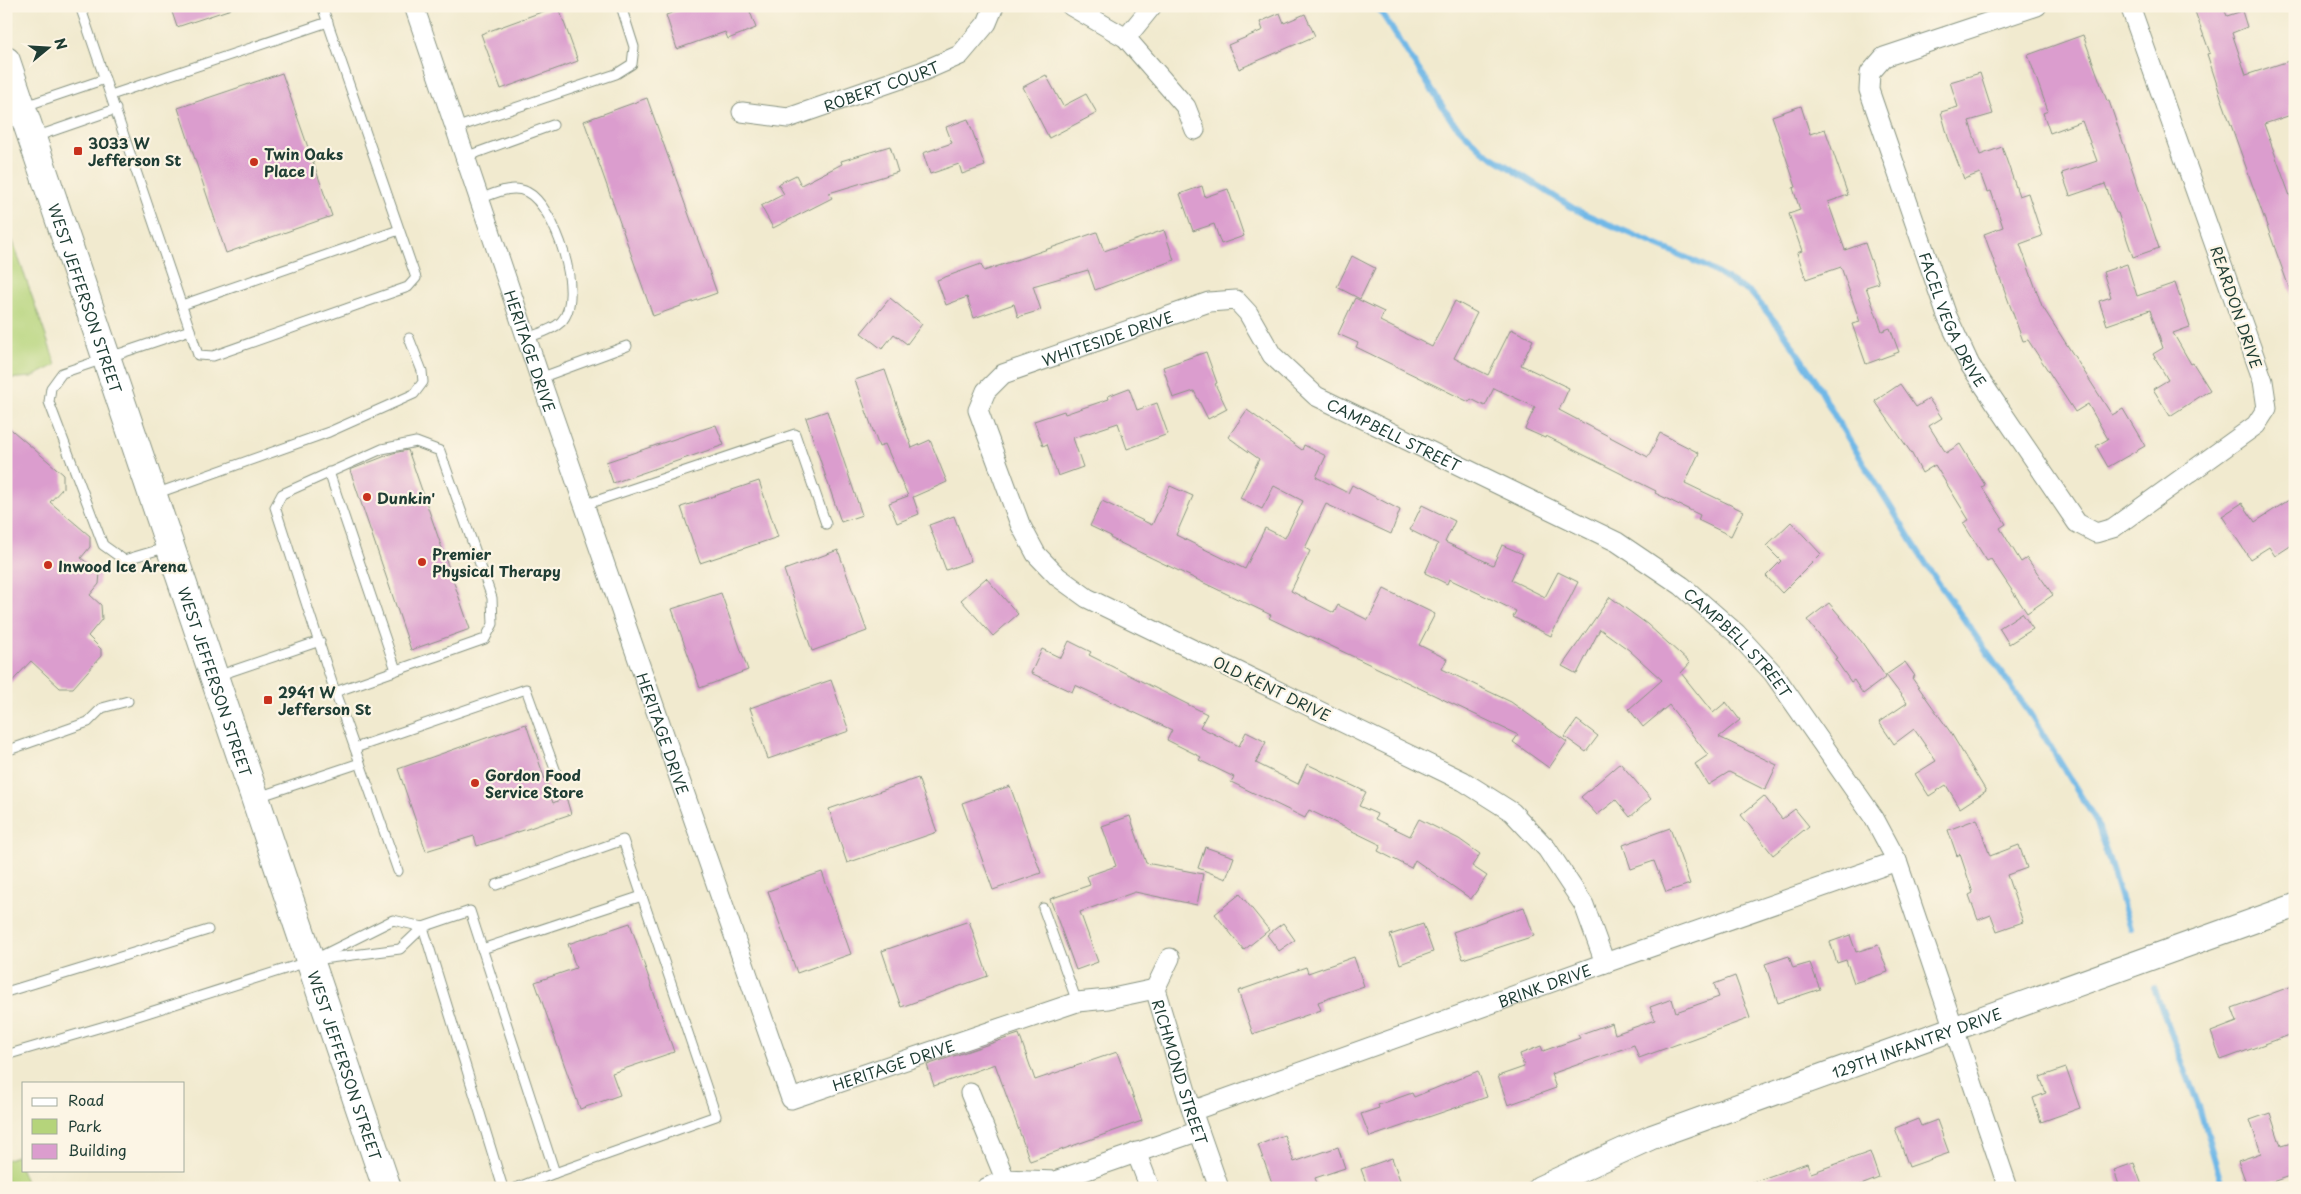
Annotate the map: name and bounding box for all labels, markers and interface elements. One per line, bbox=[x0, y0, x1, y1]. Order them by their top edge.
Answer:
north arrow bbox=[22, 22, 72, 72]
text: N bbox=[49, 35, 73, 52]
street label: ROBERT COURT bbox=[820, 54, 943, 116]
place label: 3033 W Jefferson St bbox=[88, 131, 181, 171]
place label: Twin Oaks Place I bbox=[264, 142, 343, 182]
marker: 3033 W Jefferson St bbox=[72, 145, 84, 157]
marker: Twin Oaks Place I bbox=[248, 156, 260, 168]
street label: WEST JEFFERSON STREET bbox=[43, 200, 129, 397]
street label: REARDON DRIVE bbox=[2205, 243, 2269, 371]
street label: FACEL VEGA DRIVE bbox=[1914, 249, 1993, 391]
street label: HERITAGE DRIVE bbox=[499, 287, 562, 415]
street label: WHITESIDE DRIVE bbox=[1039, 304, 1176, 371]
street label: CAMPBELL STREET bbox=[1323, 392, 1466, 477]
place label: Dunkin' bbox=[377, 486, 435, 509]
marker: Dunkin' bbox=[361, 491, 373, 503]
place label: Premier Physical Therapy bbox=[432, 542, 561, 582]
place label: Inwood Ice Arena bbox=[58, 554, 188, 577]
marker: Premier Physical Therapy bbox=[416, 556, 428, 568]
marker: Inwood Ice Arena bbox=[42, 559, 54, 571]
street label: CAMPBELL STREET bbox=[1679, 582, 1798, 702]
street label: WEST JEFFERSON STREET bbox=[173, 584, 259, 780]
street label: OLD KENT DRIVE bbox=[1209, 650, 1335, 726]
street label: HERITAGE DRIVE bbox=[632, 669, 696, 797]
place label: 2941 W Jefferson St bbox=[278, 680, 371, 720]
marker: 2941 W Jefferson St bbox=[262, 694, 274, 706]
place label: Gordon Food Service Store bbox=[485, 763, 584, 803]
marker: Gordon Food Service Store bbox=[469, 777, 481, 789]
street label: BRINK DRIVE bbox=[1494, 958, 1594, 1012]
street label: WEST JEFFERSON STREET bbox=[303, 967, 388, 1164]
street label: RICHMOND STREET bbox=[1147, 996, 1215, 1148]
street label: 129TH INFANTRY DRIVE bbox=[1828, 1001, 2004, 1083]
street label: HERITAGE DRIVE bbox=[829, 1033, 957, 1096]
legend bbox=[22, 1082, 185, 1172]
text: Road bbox=[68, 1088, 104, 1111]
text: Park bbox=[68, 1114, 102, 1137]
text: Building bbox=[68, 1138, 127, 1161]

